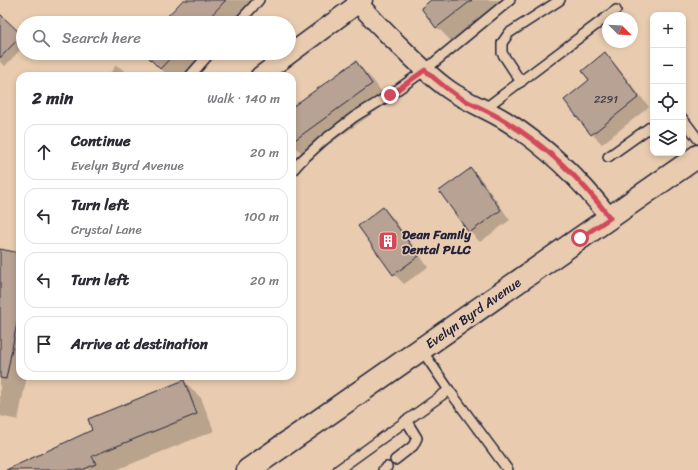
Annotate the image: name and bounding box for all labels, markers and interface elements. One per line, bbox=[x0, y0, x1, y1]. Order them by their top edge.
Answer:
north arrow bbox=[602, 12, 638, 48]
map controls bbox=[650, 12, 686, 156]
button: + bbox=[650, 12, 686, 48]
search box bbox=[16, 16, 296, 60]
text: Search here bbox=[62, 25, 141, 51]
icon: search bbox=[30, 27, 52, 49]
button: − bbox=[650, 48, 686, 84]
text: 2 min bbox=[32, 83, 73, 113]
button: locate bbox=[650, 84, 686, 120]
route end bbox=[381, 86, 399, 104]
text: Walk · 140 m bbox=[207, 87, 280, 110]
house number: 2291 bbox=[594, 90, 618, 109]
button: layers bbox=[650, 120, 686, 156]
text: Continue bbox=[71, 128, 131, 154]
icon: ahead bbox=[33, 141, 55, 163]
text: 20 m bbox=[250, 141, 279, 164]
text: Evelyn Byrd Avenue bbox=[71, 154, 184, 177]
text: Turn left bbox=[71, 192, 129, 218]
icon: left bbox=[33, 205, 55, 227]
text: 100 m bbox=[244, 205, 279, 228]
text: Crystal Lane bbox=[71, 218, 142, 241]
place label: Dean Family Dental PLLC bbox=[402, 223, 472, 261]
route start bbox=[571, 229, 589, 247]
building icon: Dean Family Dental PLLC bbox=[377, 230, 399, 252]
text: Turn left bbox=[71, 267, 129, 293]
icon: left bbox=[33, 269, 55, 291]
text: 20 m bbox=[250, 269, 279, 292]
street label: Evelyn Byrd Avenue bbox=[420, 271, 526, 355]
text: Arrive at destination bbox=[71, 331, 208, 357]
icon: arrive bbox=[33, 333, 55, 355]

